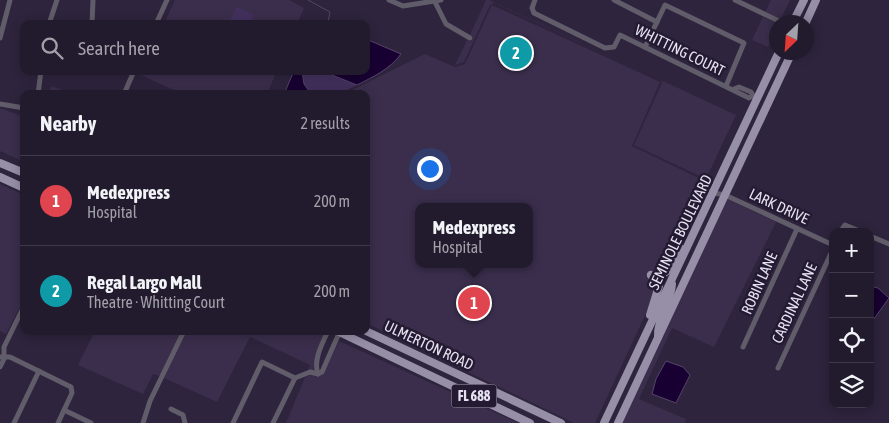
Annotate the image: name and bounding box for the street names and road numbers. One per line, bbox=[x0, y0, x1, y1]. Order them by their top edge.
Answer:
street label: WHITTING COURT bbox=[632, 21, 728, 79]
street label: SEMINOLE BOULEVARD bbox=[645, 172, 715, 292]
street label: LARK DRIVE bbox=[747, 185, 812, 227]
street label: ROBIN LANE bbox=[738, 249, 781, 317]
street label: CARDINAL LANE bbox=[768, 260, 820, 346]
street label: ULMERTON ROAD bbox=[382, 317, 476, 373]
road number: FL 688 bbox=[452, 384, 496, 408]

